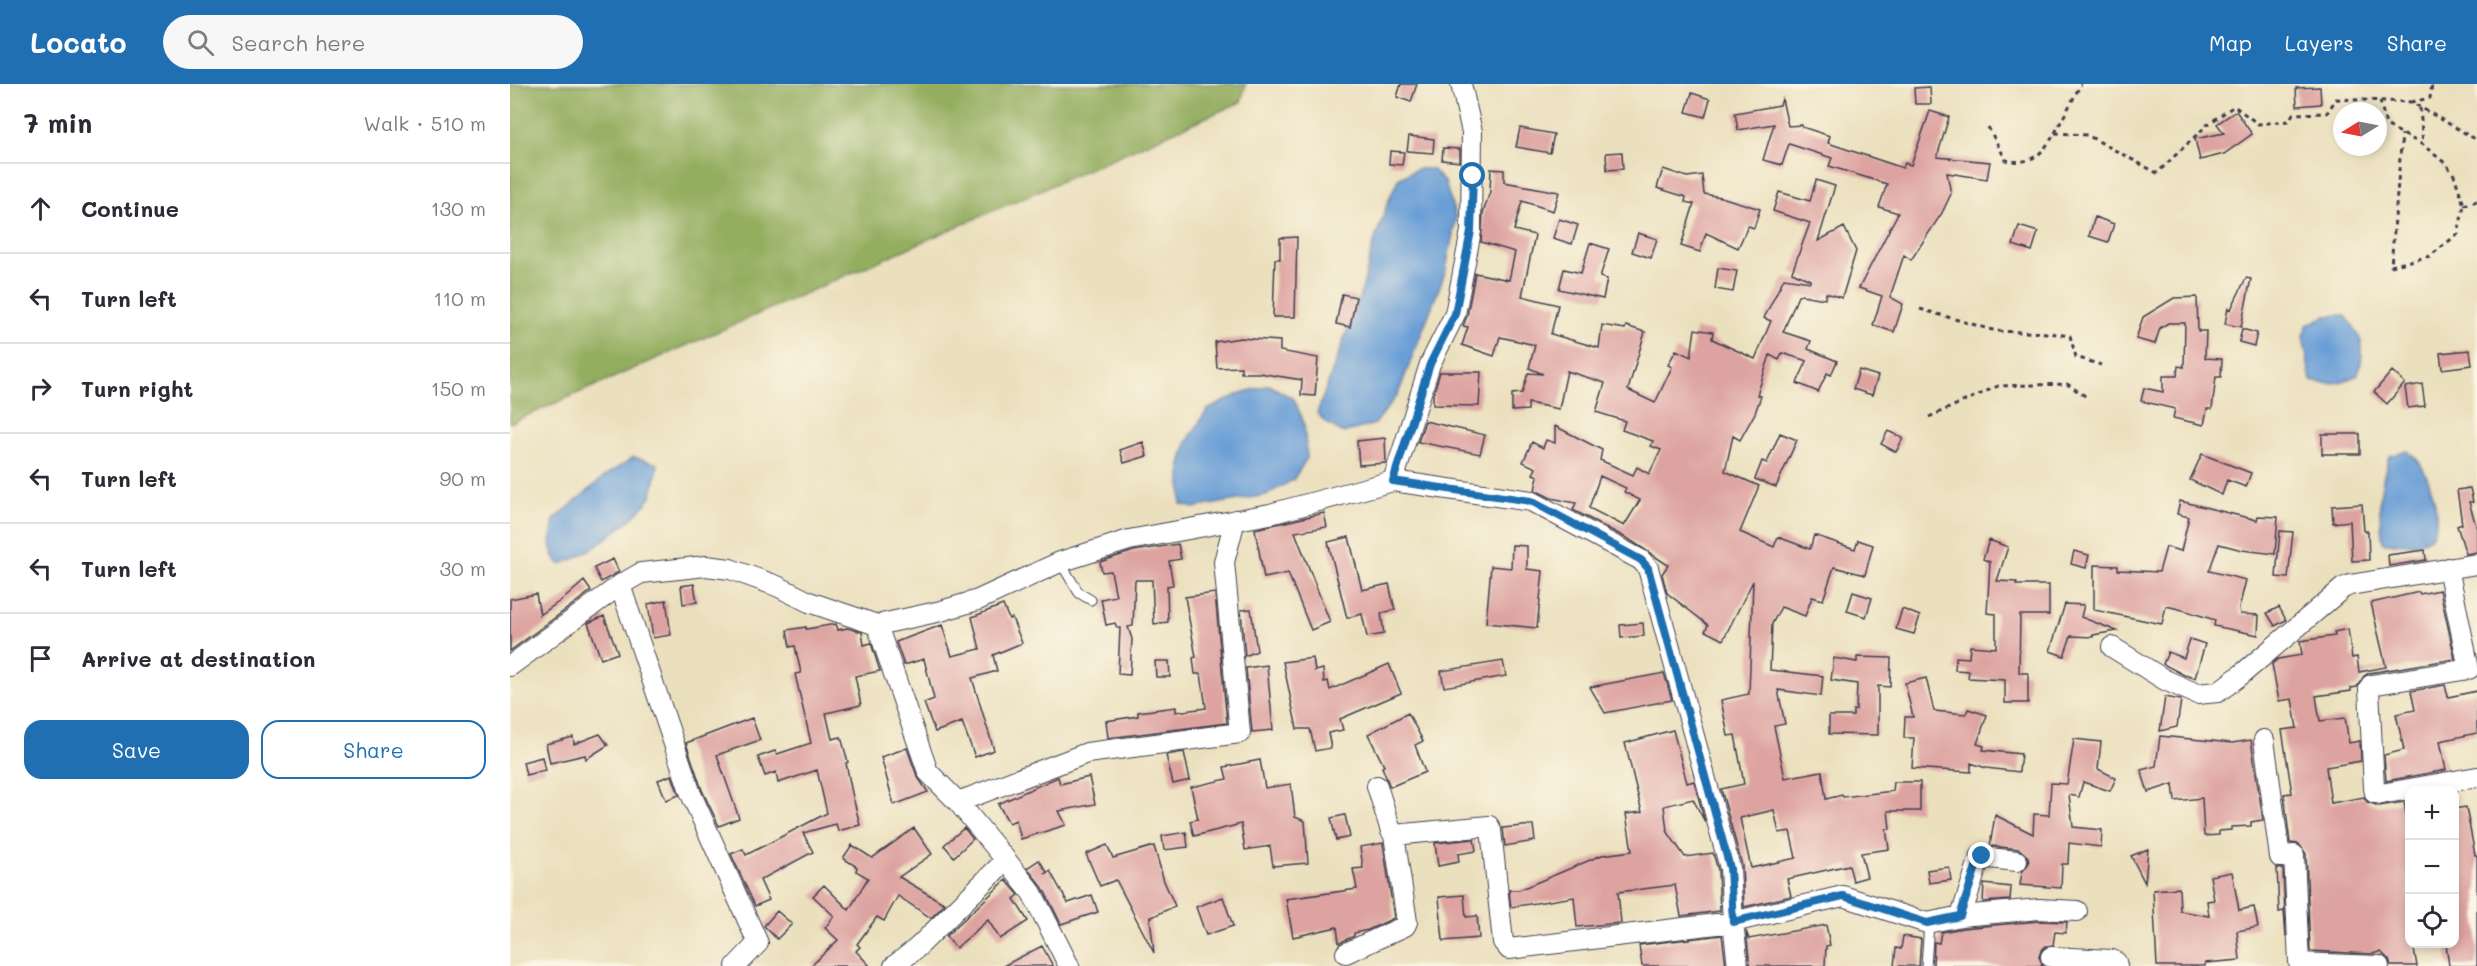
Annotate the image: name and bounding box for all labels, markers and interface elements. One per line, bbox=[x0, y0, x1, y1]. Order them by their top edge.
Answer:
search box bbox=[163, 15, 583, 69]
text: Locato bbox=[30, 24, 127, 60]
icon: search bbox=[184, 26, 217, 59]
text: Search here bbox=[232, 28, 365, 57]
text: Map bbox=[2209, 29, 2252, 56]
text: Layers bbox=[2285, 29, 2354, 56]
text: Share bbox=[2387, 29, 2447, 56]
north arrow bbox=[2333, 102, 2387, 156]
text: 7 min bbox=[24, 106, 92, 140]
text: Walk · 510 m bbox=[364, 110, 486, 136]
route start bbox=[1459, 162, 1485, 188]
icon: ahead bbox=[24, 192, 57, 225]
text: Continue bbox=[81, 194, 179, 223]
text: 130 m bbox=[431, 195, 486, 221]
icon: left bbox=[24, 282, 57, 315]
text: Turn left bbox=[81, 284, 177, 313]
text: 110 m bbox=[433, 285, 486, 311]
icon: right bbox=[24, 372, 57, 405]
text: Turn right bbox=[81, 374, 193, 403]
text: 150 m bbox=[431, 375, 486, 401]
icon: left bbox=[24, 462, 57, 495]
text: Turn left bbox=[81, 464, 177, 493]
text: 90 m bbox=[440, 465, 486, 491]
icon: left bbox=[24, 552, 57, 585]
text: Turn left bbox=[81, 554, 177, 583]
text: 30 m bbox=[440, 555, 486, 581]
icon: arrive bbox=[24, 642, 57, 675]
text: Arrive at destination bbox=[81, 644, 316, 673]
button: Save bbox=[24, 720, 249, 779]
button: Share bbox=[261, 720, 486, 779]
map controls bbox=[2405, 786, 2459, 948]
button: + bbox=[2405, 786, 2459, 840]
button: − bbox=[2405, 840, 2459, 894]
route end bbox=[1968, 842, 1994, 868]
button: locate bbox=[2405, 894, 2459, 948]

